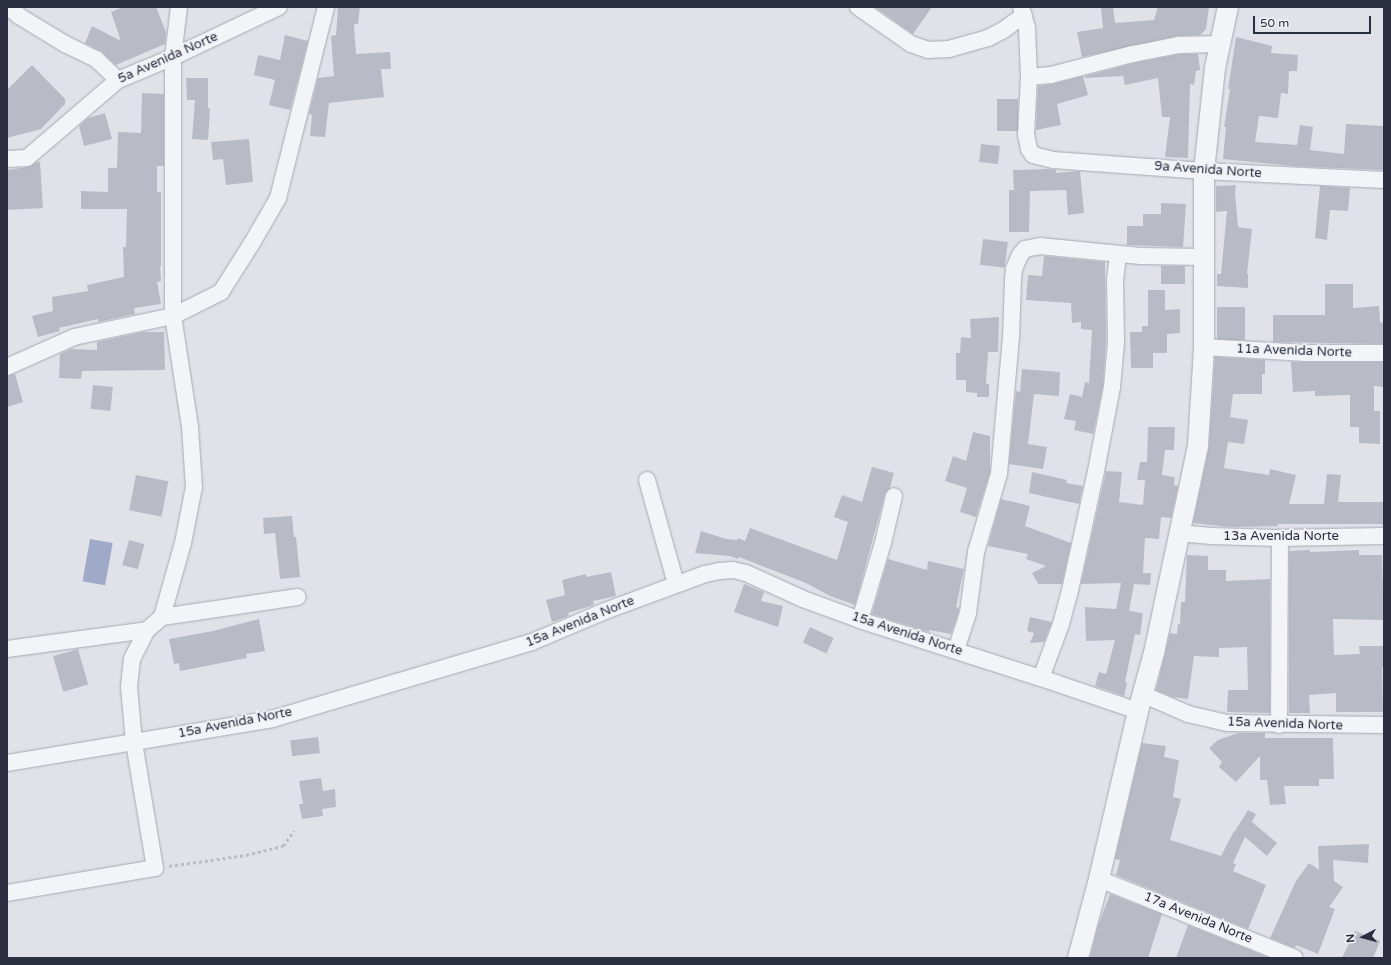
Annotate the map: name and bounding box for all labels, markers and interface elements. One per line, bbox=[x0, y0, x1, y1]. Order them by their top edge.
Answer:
scale bar bbox=[1255, 8, 1373, 34]
text: 50 m bbox=[1260, 16, 1289, 30]
street label: 5a Avenida Norte bbox=[116, 29, 220, 87]
street label: 9a Avenida Norte bbox=[1154, 158, 1262, 182]
street label: 11a Avenida Norte bbox=[1236, 341, 1352, 361]
street label: 13a Avenida Norte bbox=[1223, 528, 1339, 544]
street label: 15a Avenida Norte bbox=[523, 593, 637, 651]
street label: 15a Avenida Norte bbox=[850, 609, 964, 659]
street label: 15a Avenida Norte bbox=[177, 704, 293, 742]
street label: 15a Avenida Norte bbox=[1227, 714, 1343, 734]
street label: 17a Avenida Norte bbox=[1141, 889, 1255, 947]
north arrow bbox=[1343, 917, 1383, 957]
text: N bbox=[1344, 933, 1357, 943]

